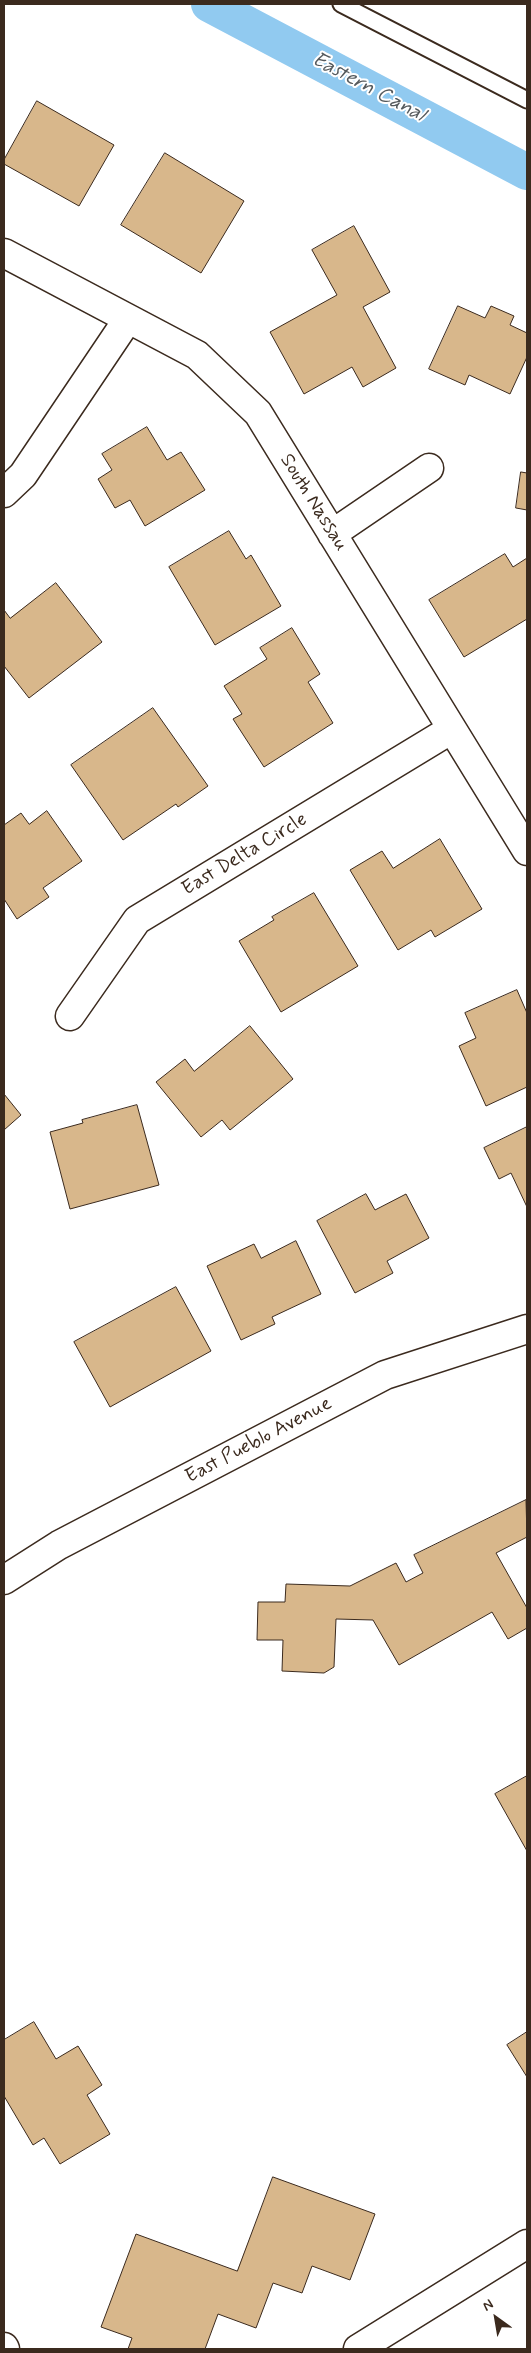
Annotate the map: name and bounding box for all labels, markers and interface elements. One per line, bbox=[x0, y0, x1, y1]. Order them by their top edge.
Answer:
water label: Eastern Canal bbox=[307, 48, 429, 128]
street label: South Nassau bbox=[274, 450, 352, 556]
street label: East Delta Circle bbox=[178, 808, 312, 902]
street label: East Pueblo Avenue bbox=[182, 1392, 336, 1490]
north arrow bbox=[471, 2293, 521, 2343]
text: N bbox=[479, 2295, 497, 2315]

